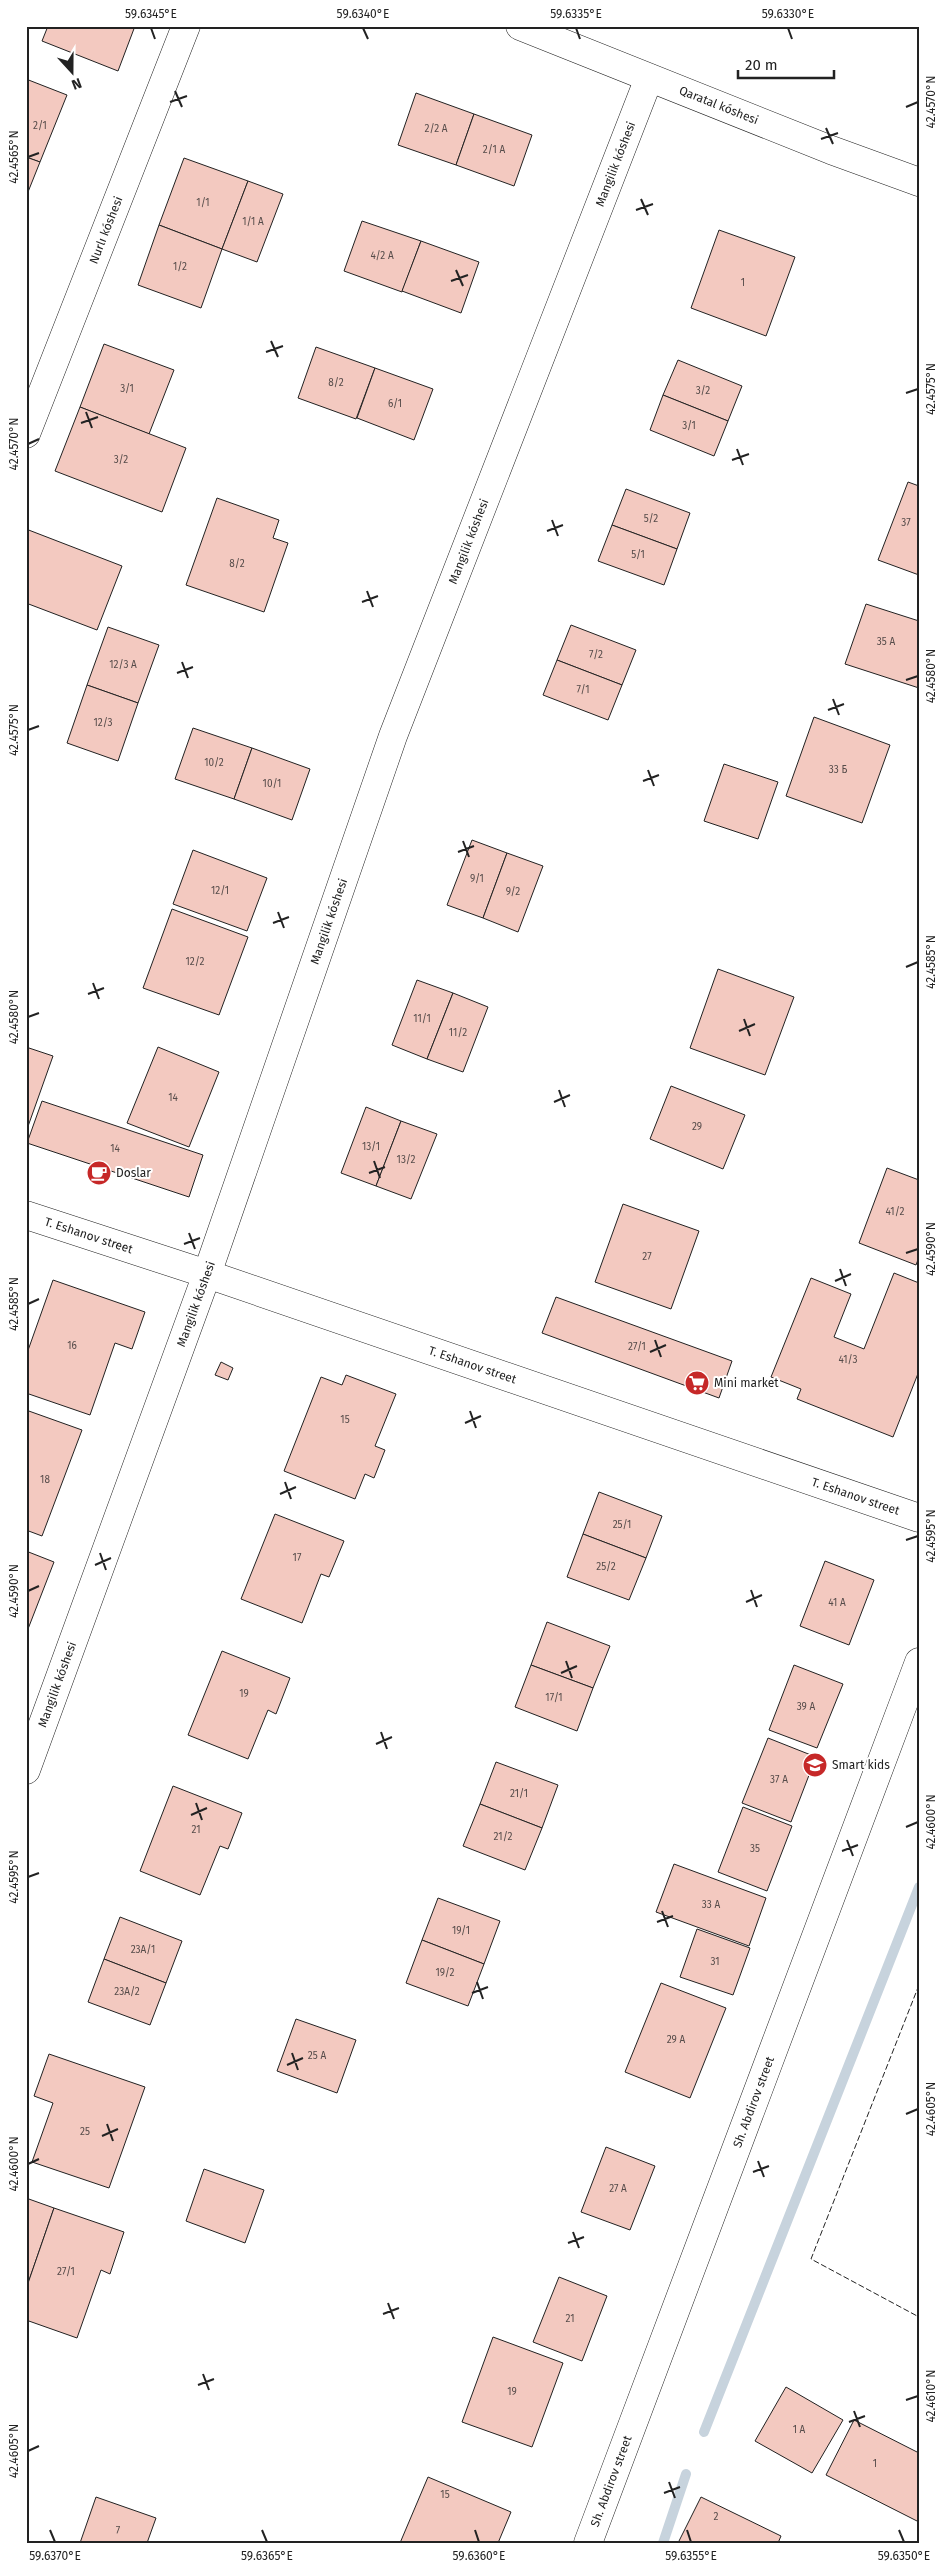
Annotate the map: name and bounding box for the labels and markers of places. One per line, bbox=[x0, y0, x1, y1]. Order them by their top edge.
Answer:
cafe icon: Doslar bbox=[86, 1160, 112, 1186]
place label: Doslar bbox=[116, 1166, 151, 1180]
supermarket icon: Mini market bbox=[684, 1370, 710, 1396]
place label: Mini market bbox=[714, 1376, 779, 1390]
school or university icon: Smart kids bbox=[802, 1752, 828, 1778]
place label: Smart kids bbox=[832, 1758, 890, 1772]

